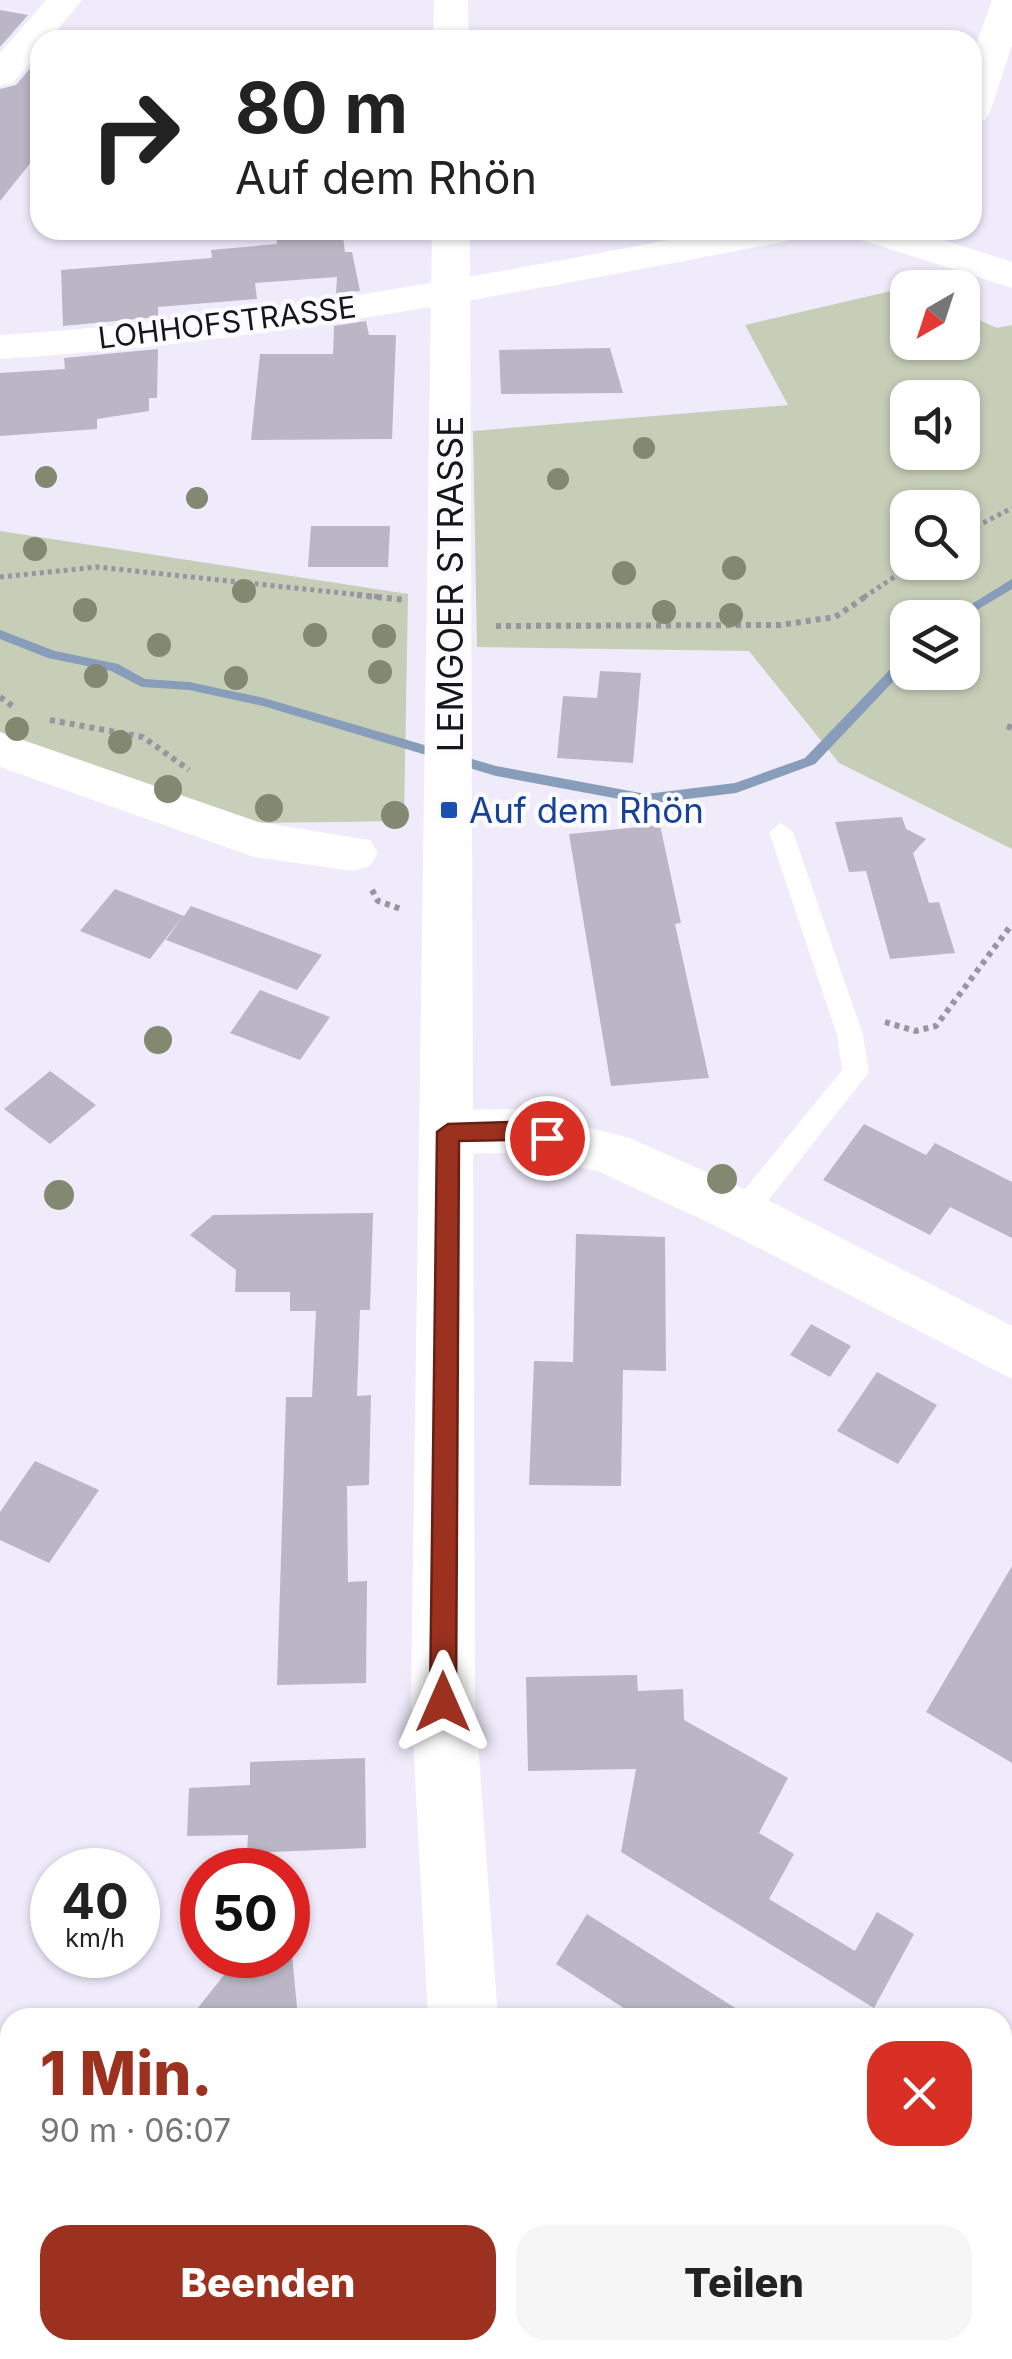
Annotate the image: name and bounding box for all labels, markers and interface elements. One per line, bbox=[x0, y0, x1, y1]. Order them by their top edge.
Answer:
text: 80 m bbox=[235, 65, 408, 150]
icon: right bbox=[70, 70, 200, 200]
text: Auf dem Rhön bbox=[235, 150, 537, 205]
north arrow bbox=[890, 270, 980, 360]
map controls bbox=[890, 270, 980, 690]
street label: LOHHOFSTRASSE bbox=[96, 288, 358, 356]
button: sound bbox=[890, 380, 980, 470]
street label: LEMGOER STRASSE bbox=[429, 416, 471, 752]
button: search bbox=[890, 490, 980, 580]
button: layers bbox=[890, 600, 980, 690]
place label: Auf dem Rhön bbox=[469, 789, 704, 831]
marker: Auf dem Rhön bbox=[438, 799, 460, 821]
pin bbox=[505, 1096, 590, 1181]
icon: arrive bbox=[520, 1111, 575, 1166]
position arrow bbox=[391, 1650, 495, 1754]
speed limit sign: 50 bbox=[180, 1848, 310, 1978]
text: 40 bbox=[61, 1871, 129, 1931]
text: km/h bbox=[65, 1923, 125, 1953]
text: 1 Min. bbox=[40, 2037, 212, 2109]
button: close bbox=[867, 2041, 972, 2146]
text: 90 m · 06:07 bbox=[40, 2111, 231, 2150]
button: Beenden bbox=[40, 2225, 496, 2340]
button: Teilen bbox=[516, 2225, 972, 2340]

